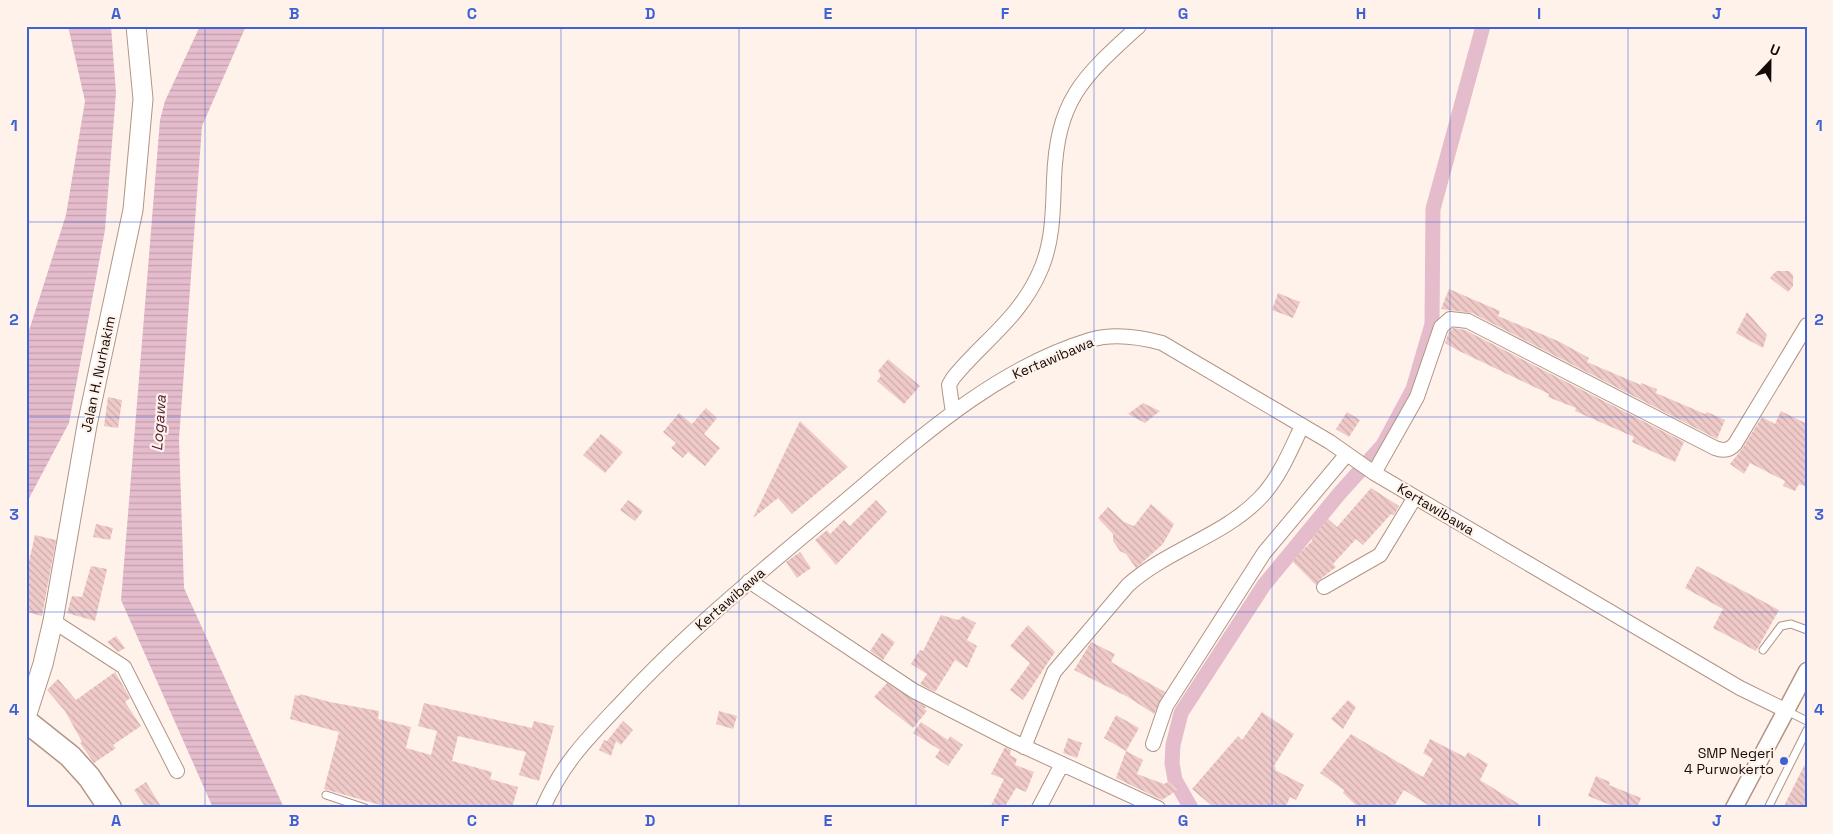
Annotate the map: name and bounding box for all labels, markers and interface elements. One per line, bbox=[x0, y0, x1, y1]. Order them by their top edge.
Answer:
text: A bbox=[111, 3, 121, 24]
text: B bbox=[289, 3, 299, 24]
text: C bbox=[467, 3, 477, 24]
text: D bbox=[645, 3, 655, 24]
text: E bbox=[824, 3, 833, 24]
text: F bbox=[1001, 3, 1010, 24]
text: G bbox=[1178, 3, 1188, 24]
text: H bbox=[1356, 3, 1366, 24]
text: I bbox=[1537, 3, 1541, 24]
text: J bbox=[1712, 3, 1722, 24]
north arrow bbox=[1746, 38, 1796, 88]
text: U bbox=[1767, 40, 1783, 60]
text: 1 bbox=[10, 115, 18, 136]
text: 1 bbox=[1815, 115, 1823, 136]
text: 2 bbox=[9, 309, 19, 330]
text: 2 bbox=[1814, 309, 1824, 330]
street label: Jalan H. Nurhakim bbox=[77, 314, 119, 434]
street label: Kertawibawa bbox=[1010, 333, 1096, 383]
water label: Logawa bbox=[147, 394, 170, 452]
street label: Kertawibawa bbox=[1394, 479, 1478, 539]
text: 3 bbox=[9, 504, 19, 525]
text: 3 bbox=[1814, 504, 1824, 525]
street label: Kertawibawa bbox=[691, 564, 769, 634]
text: 4 bbox=[9, 699, 19, 720]
text: 4 bbox=[1814, 699, 1824, 720]
place label: SMP Negeri 4 Purwokerto bbox=[1684, 744, 1774, 778]
marker: SMP Negeri 4 Purwokerto bbox=[1778, 755, 1790, 767]
text: A bbox=[111, 810, 121, 831]
text: B bbox=[289, 810, 299, 831]
text: C bbox=[467, 810, 477, 831]
text: D bbox=[645, 810, 655, 831]
text: E bbox=[824, 810, 833, 831]
text: F bbox=[1001, 810, 1010, 831]
text: G bbox=[1178, 810, 1188, 831]
text: H bbox=[1356, 810, 1366, 831]
text: I bbox=[1537, 810, 1541, 831]
text: J bbox=[1712, 810, 1722, 831]

